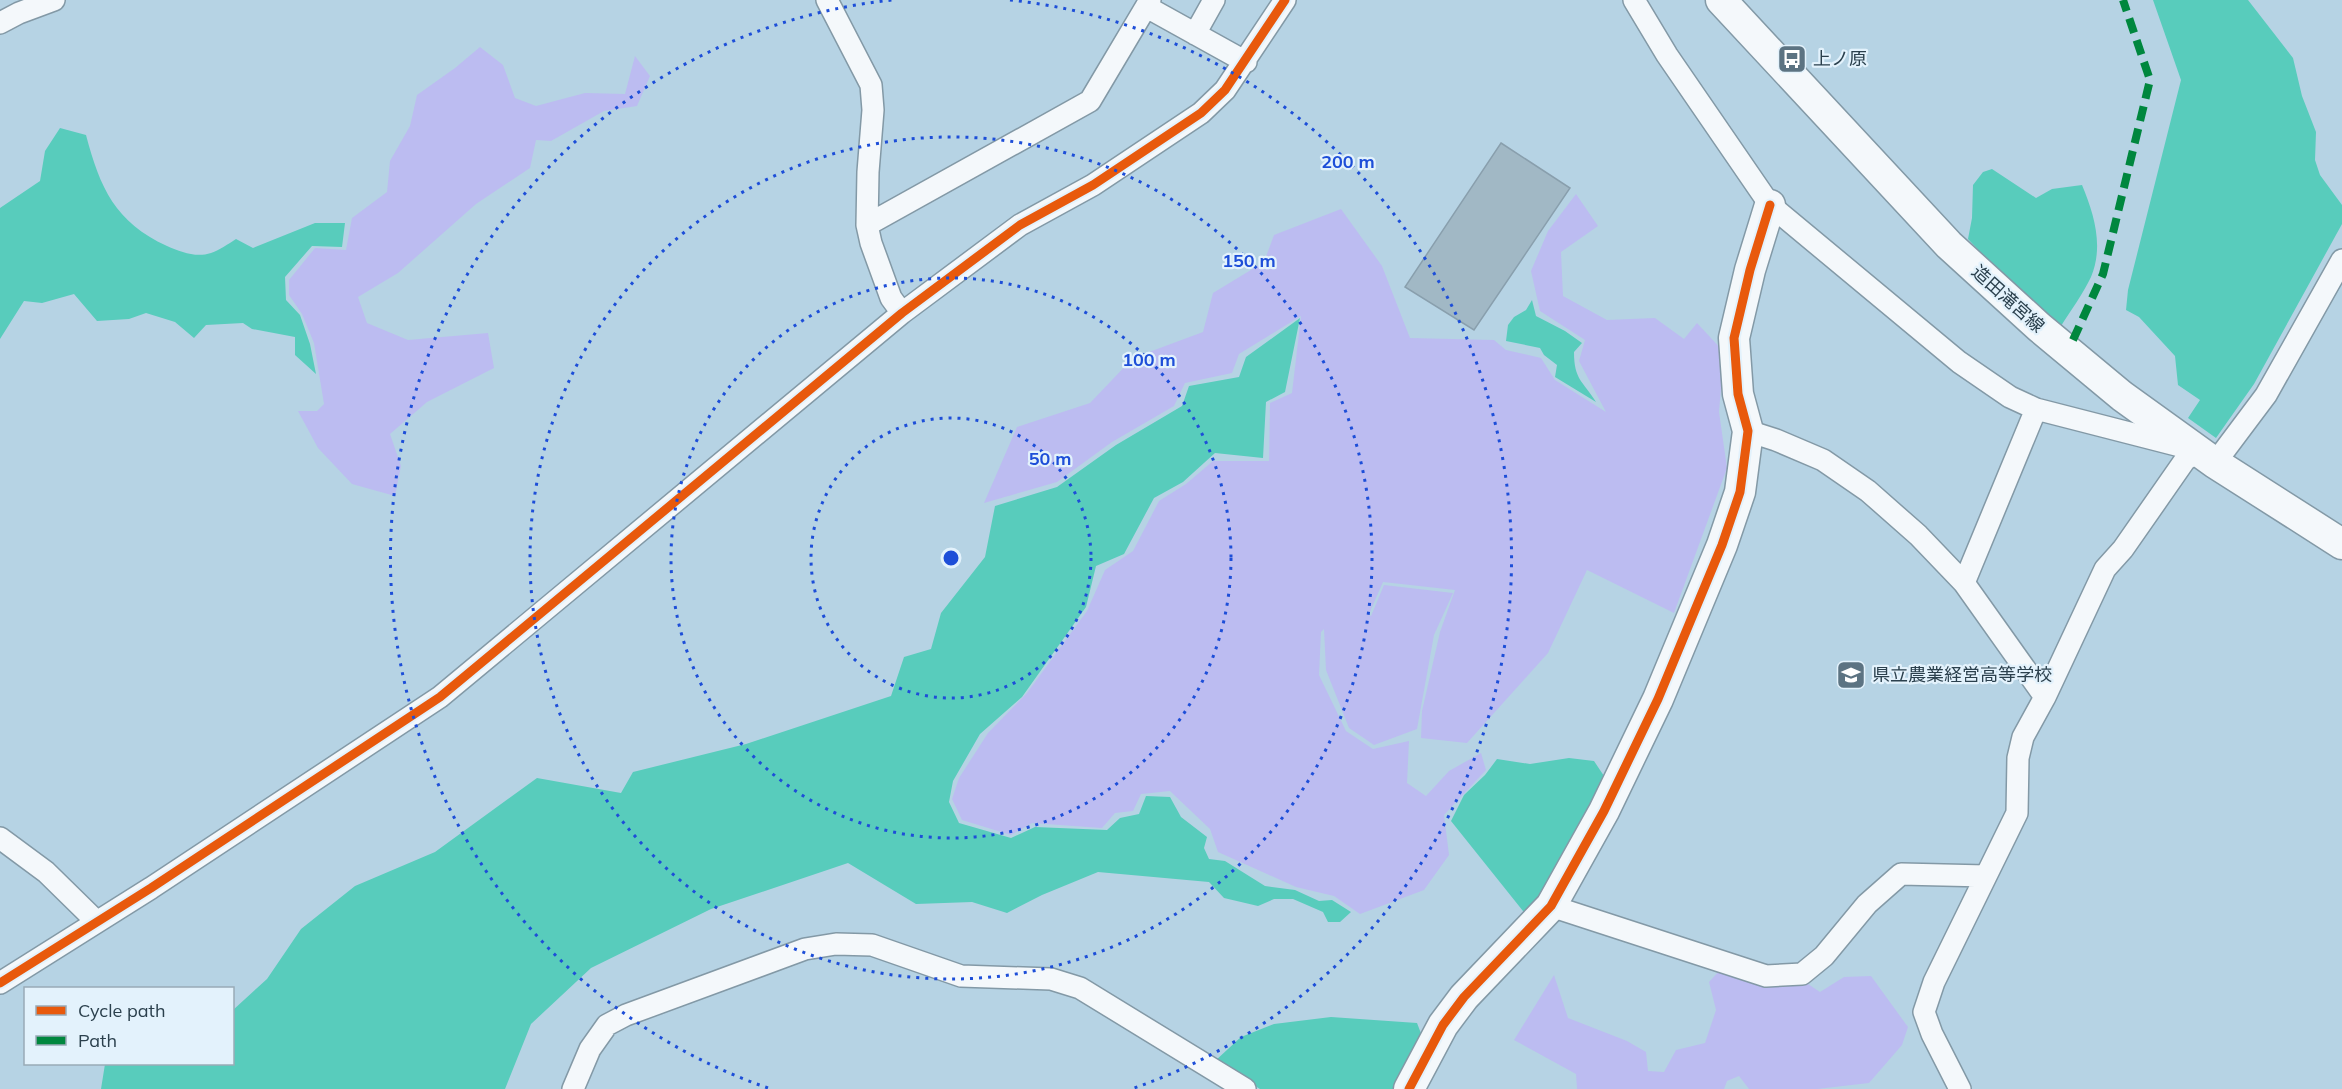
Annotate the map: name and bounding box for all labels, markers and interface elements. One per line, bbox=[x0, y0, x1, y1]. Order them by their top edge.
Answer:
bus stop icon: 上ノ原 bbox=[1776, 43, 1808, 75]
place label: 上ノ原 bbox=[1813, 47, 1867, 70]
text: 200 m bbox=[1321, 150, 1375, 173]
text: 150 m bbox=[1222, 249, 1276, 272]
street label: 造田滝宮線 bbox=[1967, 260, 2049, 337]
text: 100 m bbox=[1122, 348, 1176, 371]
text: 50 m bbox=[1029, 447, 1071, 470]
centre of rings bbox=[941, 548, 961, 568]
school or university icon: 県立農業経営高等学校 bbox=[1835, 659, 1867, 691]
place label: 県立農業経営高等学校 bbox=[1872, 663, 2052, 686]
legend bbox=[24, 987, 234, 1065]
text: Cycle path bbox=[78, 999, 165, 1022]
text: Path bbox=[78, 1029, 117, 1052]

